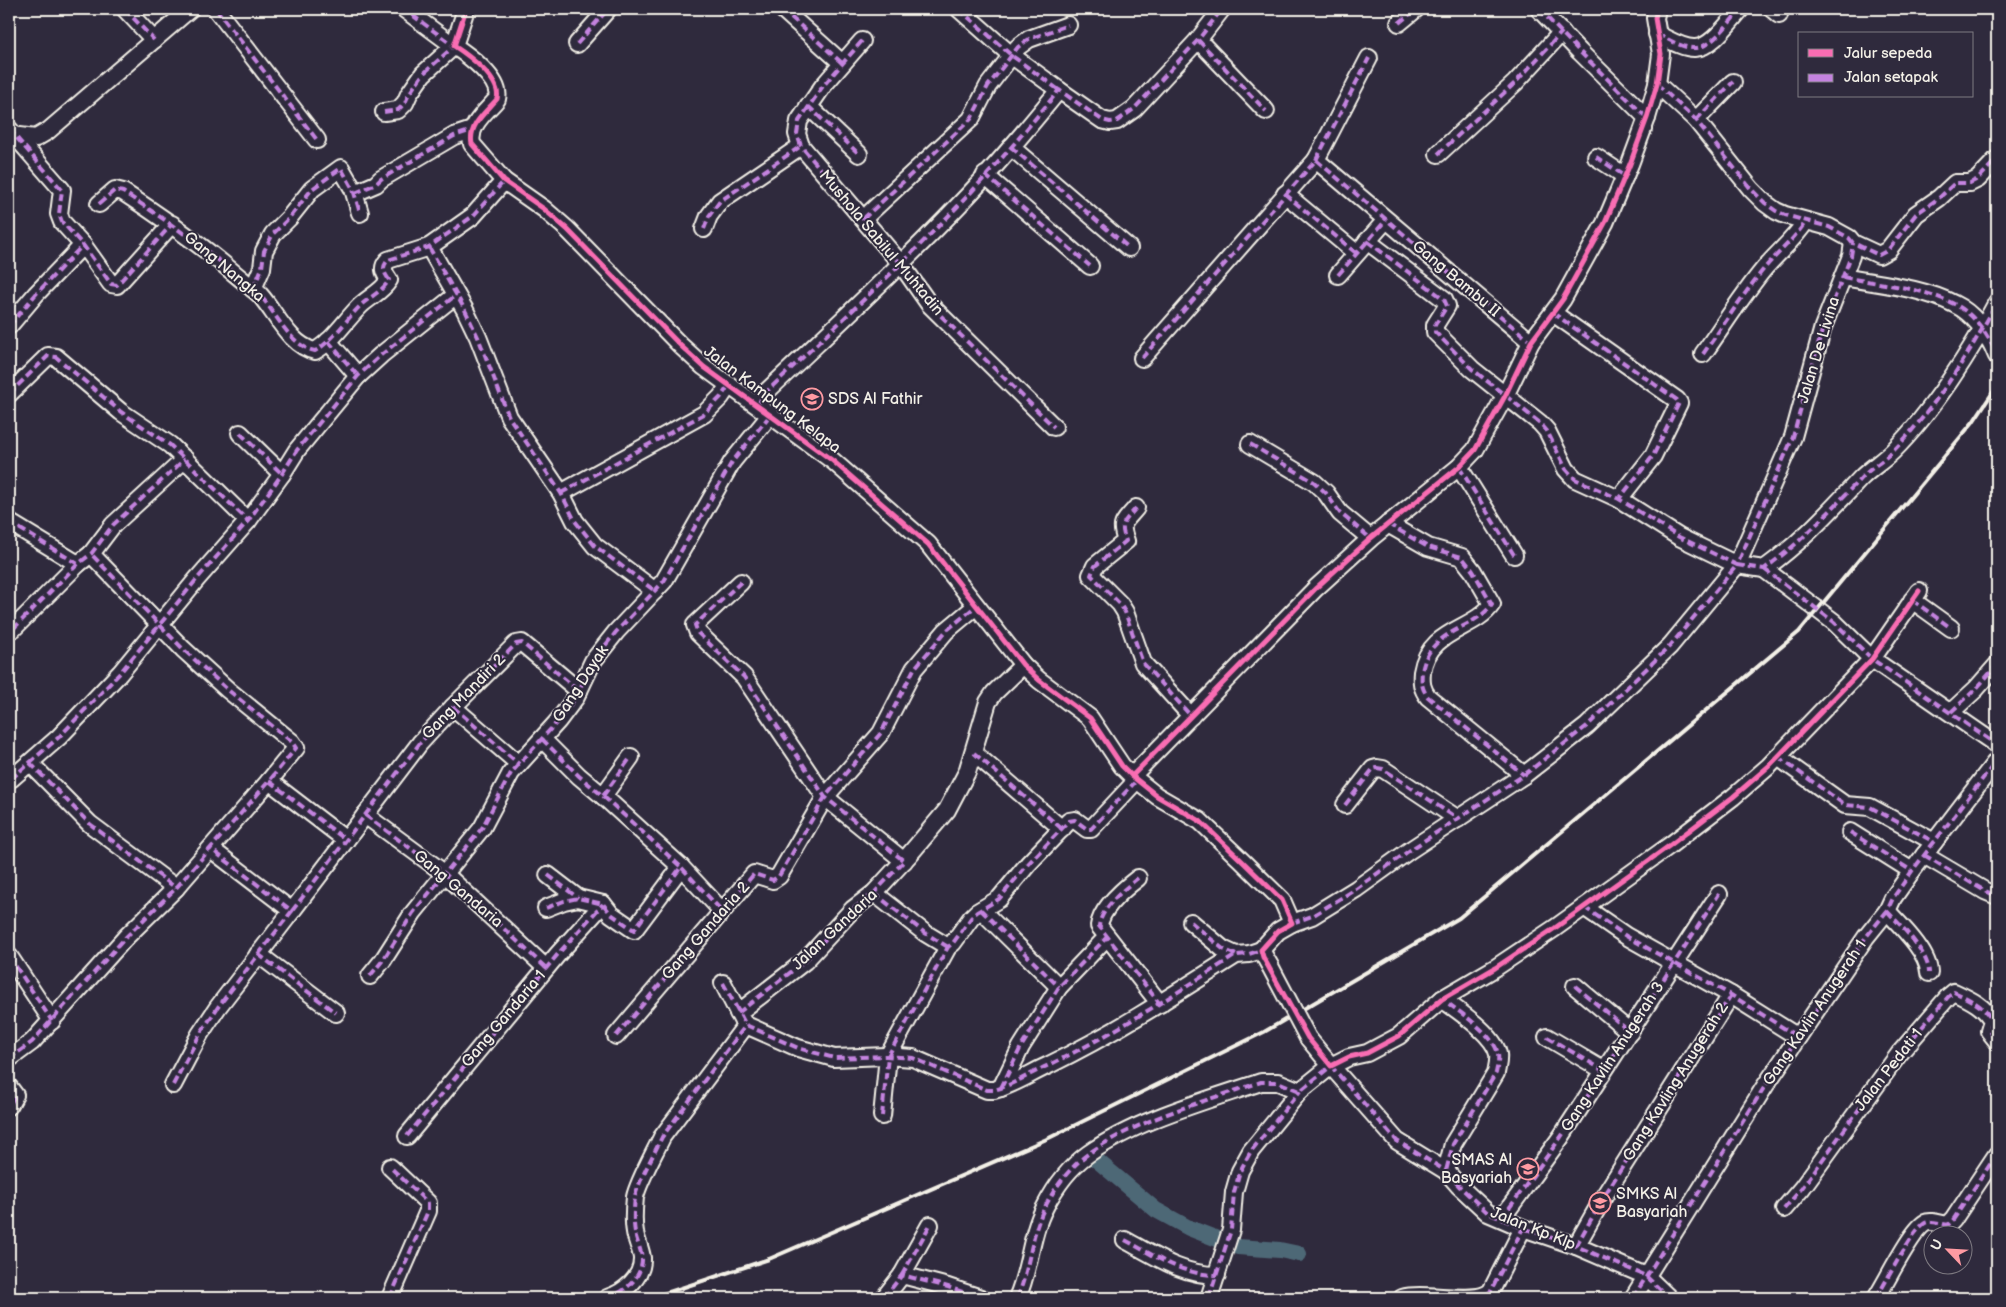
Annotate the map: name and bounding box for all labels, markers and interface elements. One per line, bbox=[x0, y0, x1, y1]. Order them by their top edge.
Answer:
legend bbox=[1798, 32, 1974, 98]
text: Jalur sepeda bbox=[1844, 44, 1932, 63]
text: Jalan setapak bbox=[1844, 68, 1938, 87]
street label: Mushola Sabilul Muhtadin bbox=[815, 166, 947, 320]
street label: Gang Nangka bbox=[180, 228, 268, 306]
street label: Gang Bambu II bbox=[1408, 237, 1504, 321]
street label: Jalan De Livina bbox=[1794, 295, 1844, 405]
street label: Jalan Kampung Kelapa bbox=[700, 342, 844, 458]
school or university icon: SDS Al Fathir bbox=[800, 387, 824, 411]
place label: SDS Al Fathir bbox=[828, 390, 923, 409]
street label: Gang Dayak bbox=[549, 642, 613, 726]
street label: Gang Mandiri 2 bbox=[418, 650, 510, 744]
street label: Gang Gandaria bbox=[410, 846, 506, 932]
street label: Gang Gandaria 2 bbox=[658, 877, 754, 984]
street label: Jalan Gandaria bbox=[788, 886, 882, 974]
street label: Gang Kavlin Anugerah 1 bbox=[1759, 937, 1871, 1089]
street label: Gang Gandaria 1 bbox=[458, 967, 550, 1071]
street label: Gang Kavlin Anugerah 3 bbox=[1557, 978, 1669, 1136]
street label: Gang Kavling Anugerah 2 bbox=[1619, 999, 1733, 1165]
street label: Jalan Pedati 1 bbox=[1851, 1025, 1927, 1115]
place label: SMAS Al Basyariah bbox=[1441, 1151, 1512, 1188]
school or university icon: SMAS Al Basyariah bbox=[1516, 1157, 1540, 1181]
place label: SMKS Al Basyariah bbox=[1616, 1185, 1687, 1222]
school or university icon: SMKS Al Basyariah bbox=[1588, 1191, 1612, 1215]
street label: Jalan Kp Klp bbox=[1488, 1203, 1578, 1255]
north arrow bbox=[1924, 1224, 1974, 1274]
text: U bbox=[1927, 1237, 1946, 1253]

